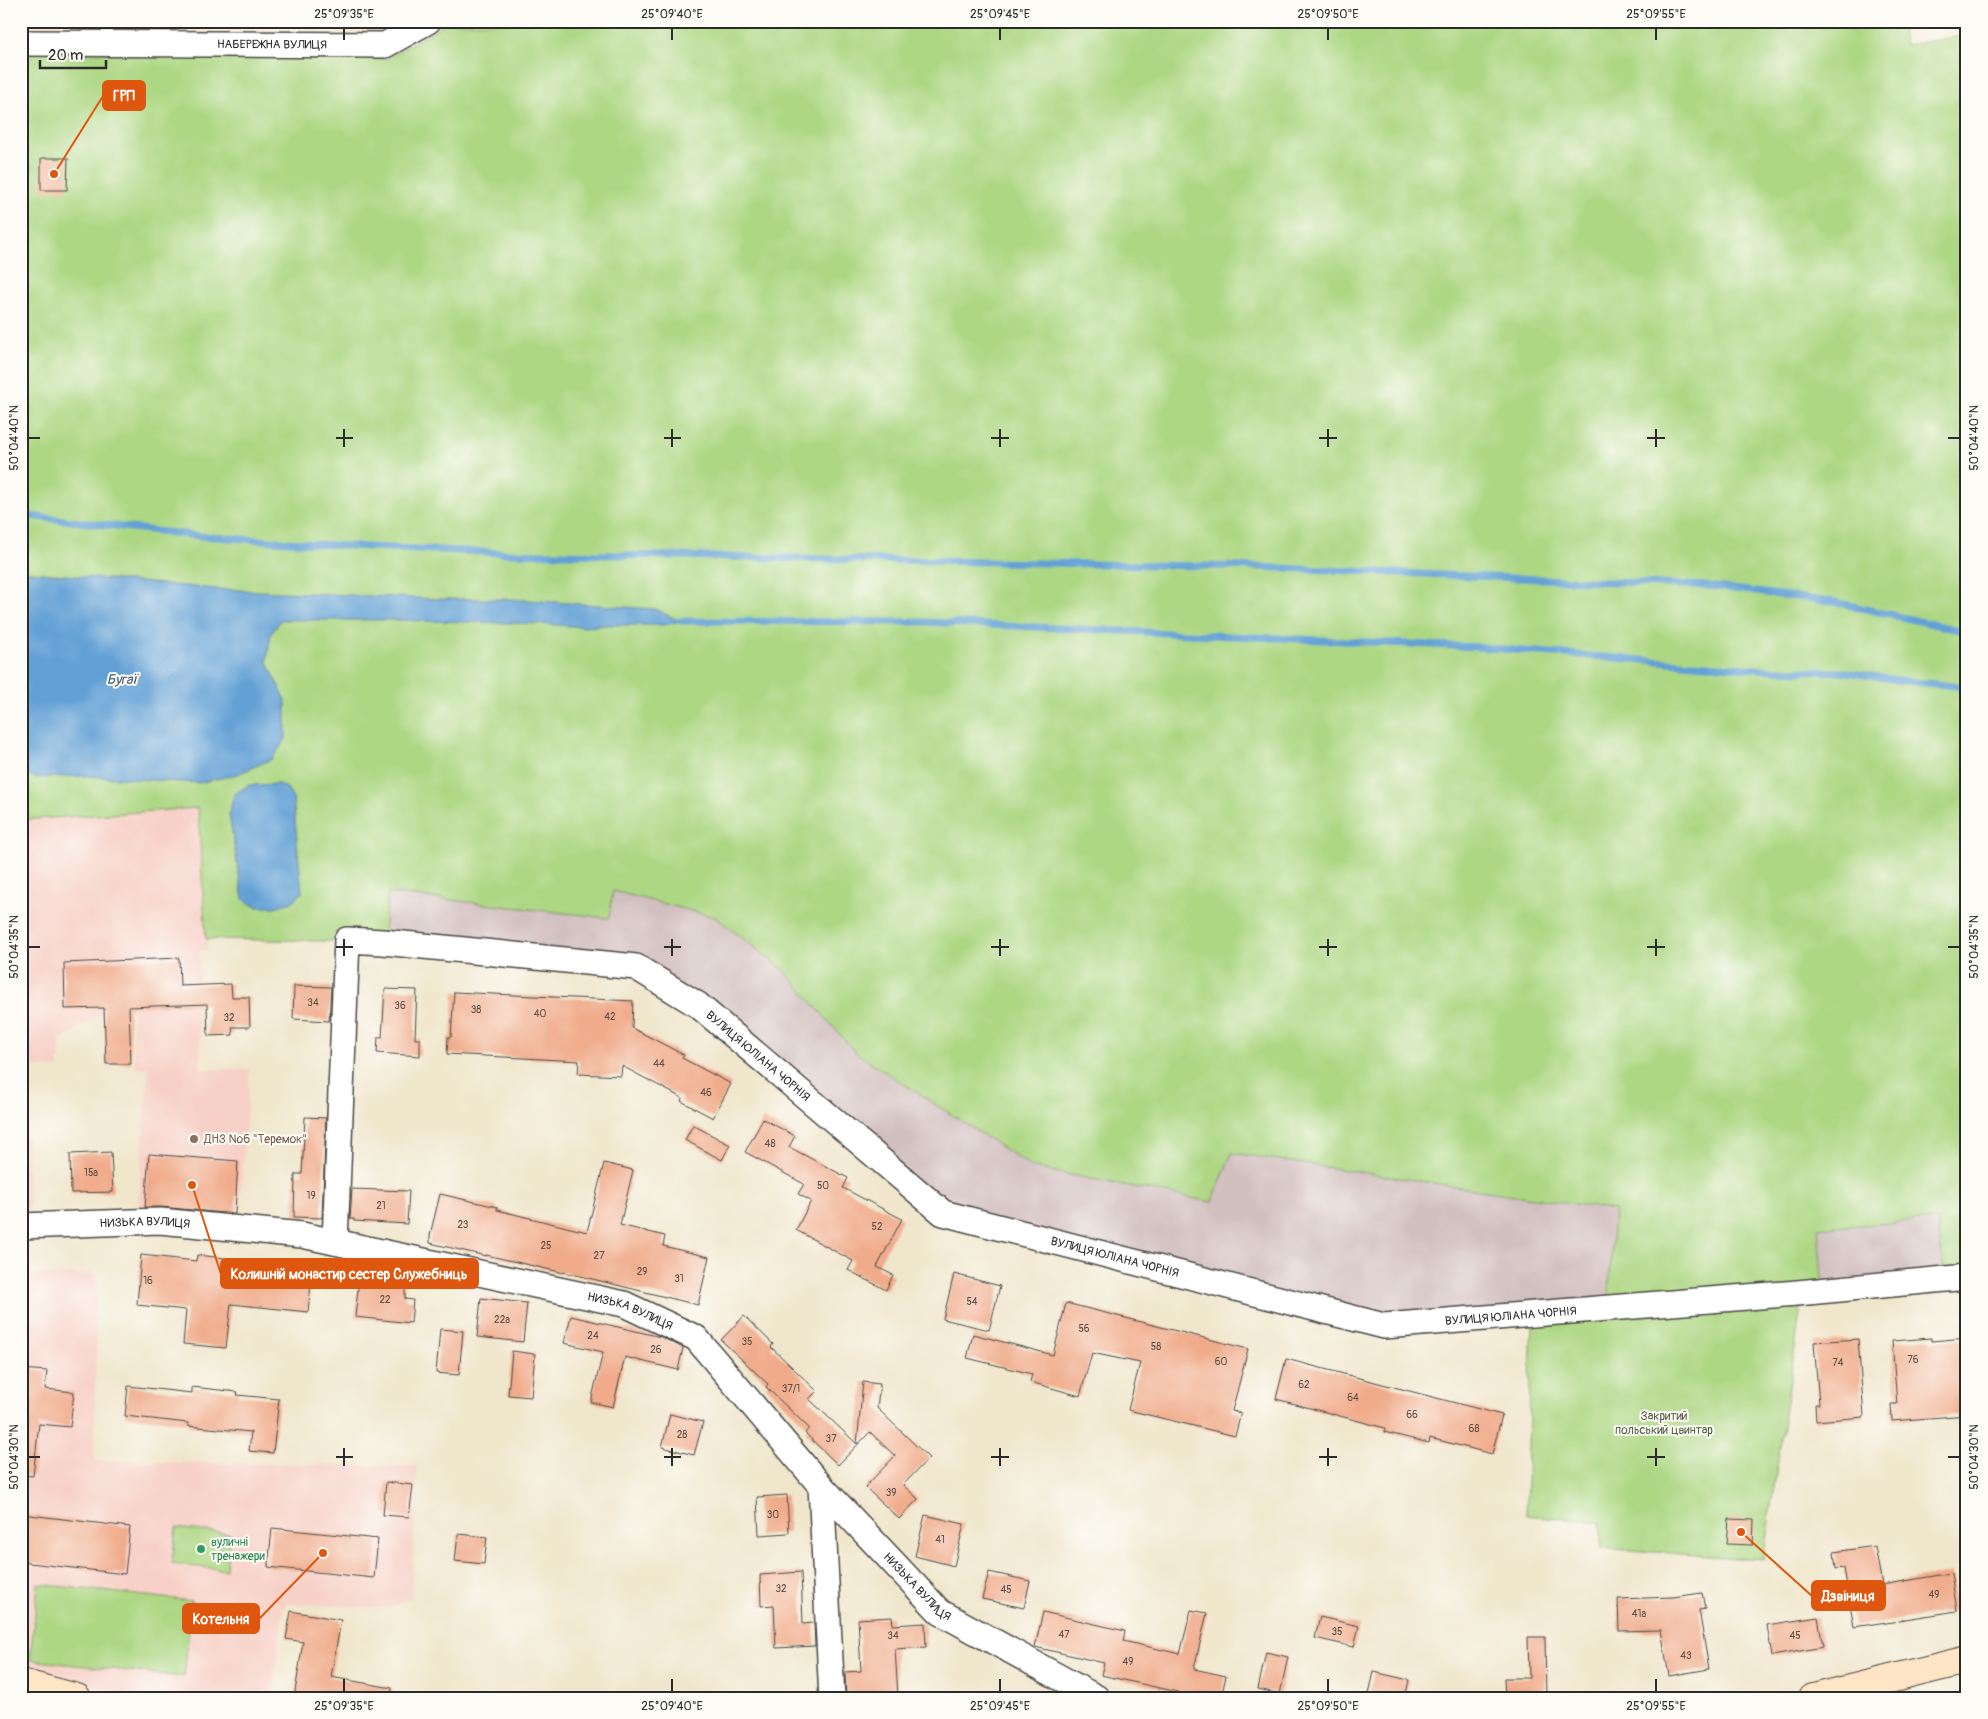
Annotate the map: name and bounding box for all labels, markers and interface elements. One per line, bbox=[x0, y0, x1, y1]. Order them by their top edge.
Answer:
text: 25°09'35"E bbox=[314, 7, 374, 22]
text: 25°09'40"E bbox=[641, 7, 703, 22]
text: 25°09'45"E bbox=[970, 7, 1030, 22]
text: 25°09'50"E bbox=[1297, 7, 1359, 22]
text: 25°09'55"E bbox=[1626, 7, 1686, 22]
street label: НАБЕРЕЖНА ВУЛИЦЯ bbox=[217, 37, 327, 52]
scale bar bbox=[40, 38, 106, 70]
text: 20 m bbox=[48, 46, 83, 65]
callout: ГРП bbox=[103, 81, 145, 110]
text: ГРП bbox=[113, 88, 136, 105]
text: 50°04'40"N bbox=[7, 405, 22, 471]
text: 50°04'40"N bbox=[1967, 405, 1982, 471]
water label: Бугаї bbox=[107, 671, 139, 688]
text: 50°04'35"N bbox=[7, 915, 22, 979]
text: 50°04'35"N bbox=[1967, 915, 1982, 979]
house number: 34 bbox=[307, 997, 319, 1009]
house number: 36 bbox=[394, 1000, 406, 1012]
house number: 38 bbox=[471, 1004, 481, 1016]
house number: 40 bbox=[534, 1008, 546, 1020]
street label: ВУЛИЦЯ ЮЛІАНА ЧОРНІЯ bbox=[703, 1008, 813, 1104]
house number: 42 bbox=[604, 1011, 616, 1023]
house number: 32 bbox=[223, 1012, 235, 1024]
house number: 44 bbox=[653, 1058, 665, 1070]
house number: 46 bbox=[700, 1087, 712, 1099]
place label: ДНЗ №6 "Теремок" bbox=[203, 1132, 307, 1147]
marker: ДНЗ №6 "Теремок" bbox=[188, 1133, 200, 1145]
house number: 48 bbox=[765, 1138, 775, 1150]
house number: 15а bbox=[84, 1167, 98, 1179]
house number: 50 bbox=[817, 1180, 829, 1192]
house number: 19 bbox=[306, 1190, 316, 1202]
house number: 21 bbox=[376, 1200, 386, 1212]
street label: НИЗЬКА ВУЛИЦЯ bbox=[99, 1213, 191, 1231]
house number: 23 bbox=[458, 1219, 469, 1231]
house number: 52 bbox=[871, 1221, 883, 1233]
street label: ВУЛИЦЯ ЮЛІАНА ЧОРНІЯ bbox=[1049, 1233, 1181, 1281]
house number: 25 bbox=[540, 1240, 552, 1252]
house number: 27 bbox=[594, 1250, 605, 1262]
callout: Колишній монастир сестер Служебниць bbox=[221, 1259, 478, 1288]
text: Колишній монастир сестер Служебниць bbox=[231, 1266, 468, 1283]
house number: 29 bbox=[637, 1266, 647, 1278]
house number: 31 bbox=[674, 1273, 684, 1285]
house number: 16 bbox=[143, 1275, 153, 1287]
street label: НИЗЬКА ВУЛИЦЯ bbox=[586, 1289, 675, 1333]
house number: 22 bbox=[379, 1294, 391, 1306]
house number: 54 bbox=[966, 1296, 978, 1308]
street label: ВУЛИЦЯ ЮЛІАНА ЧОРНІЯ bbox=[1444, 1303, 1577, 1329]
house number: 22а bbox=[494, 1314, 510, 1326]
house number: 56 bbox=[1078, 1323, 1090, 1335]
house number: 24 bbox=[587, 1330, 599, 1342]
house number: 35 bbox=[742, 1336, 753, 1348]
house number: 58 bbox=[1151, 1341, 1161, 1353]
house number: 26 bbox=[650, 1344, 662, 1356]
house number: 76 bbox=[1907, 1354, 1919, 1366]
house number: 60 bbox=[1215, 1356, 1227, 1368]
house number: 74 bbox=[1832, 1357, 1844, 1369]
house number: 62 bbox=[1298, 1379, 1310, 1391]
house number: 37/1 bbox=[782, 1383, 800, 1395]
house number: 64 bbox=[1347, 1392, 1359, 1404]
house number: 66 bbox=[1406, 1409, 1418, 1421]
park label: Закритий польський цвинтар bbox=[1615, 1409, 1713, 1438]
house number: 68 bbox=[1469, 1423, 1479, 1435]
text: 50°04'30"N bbox=[7, 1424, 22, 1490]
text: 50°04'30"N bbox=[1967, 1424, 1982, 1490]
house number: 28 bbox=[677, 1429, 687, 1441]
house number: 37 bbox=[826, 1433, 837, 1445]
house number: 39 bbox=[886, 1487, 896, 1499]
house number: 30 bbox=[767, 1509, 779, 1521]
house number: 41 bbox=[935, 1534, 945, 1546]
place label: вуличні тренажери bbox=[211, 1535, 265, 1564]
marker: вуличні тренажери bbox=[195, 1543, 207, 1555]
street label: НИЗЬКА ВУЛИЦЯ bbox=[880, 1549, 954, 1624]
callout: Дзвіниця bbox=[1812, 1581, 1885, 1610]
house number: 32 bbox=[775, 1583, 787, 1595]
house number: 45 bbox=[1000, 1584, 1012, 1596]
text: Дзвіниця bbox=[1820, 1588, 1875, 1605]
house number: 49 bbox=[1929, 1589, 1939, 1601]
callout: Котельня bbox=[183, 1604, 259, 1633]
house number: 41а bbox=[1632, 1608, 1647, 1620]
text: Котельня bbox=[193, 1611, 250, 1628]
house number: 35 bbox=[1332, 1626, 1343, 1638]
house number: 47 bbox=[1058, 1629, 1070, 1641]
house number: 34 bbox=[887, 1630, 899, 1642]
house number: 45 bbox=[1789, 1630, 1801, 1642]
house number: 43 bbox=[1680, 1650, 1692, 1662]
house number: 49 bbox=[1123, 1656, 1133, 1668]
text: 25°09'35"E bbox=[314, 1699, 374, 1714]
text: 25°09'40"E bbox=[641, 1699, 703, 1714]
text: 25°09'45"E bbox=[970, 1699, 1030, 1714]
text: 25°09'50"E bbox=[1297, 1699, 1359, 1714]
text: 25°09'55"E bbox=[1626, 1699, 1686, 1714]

